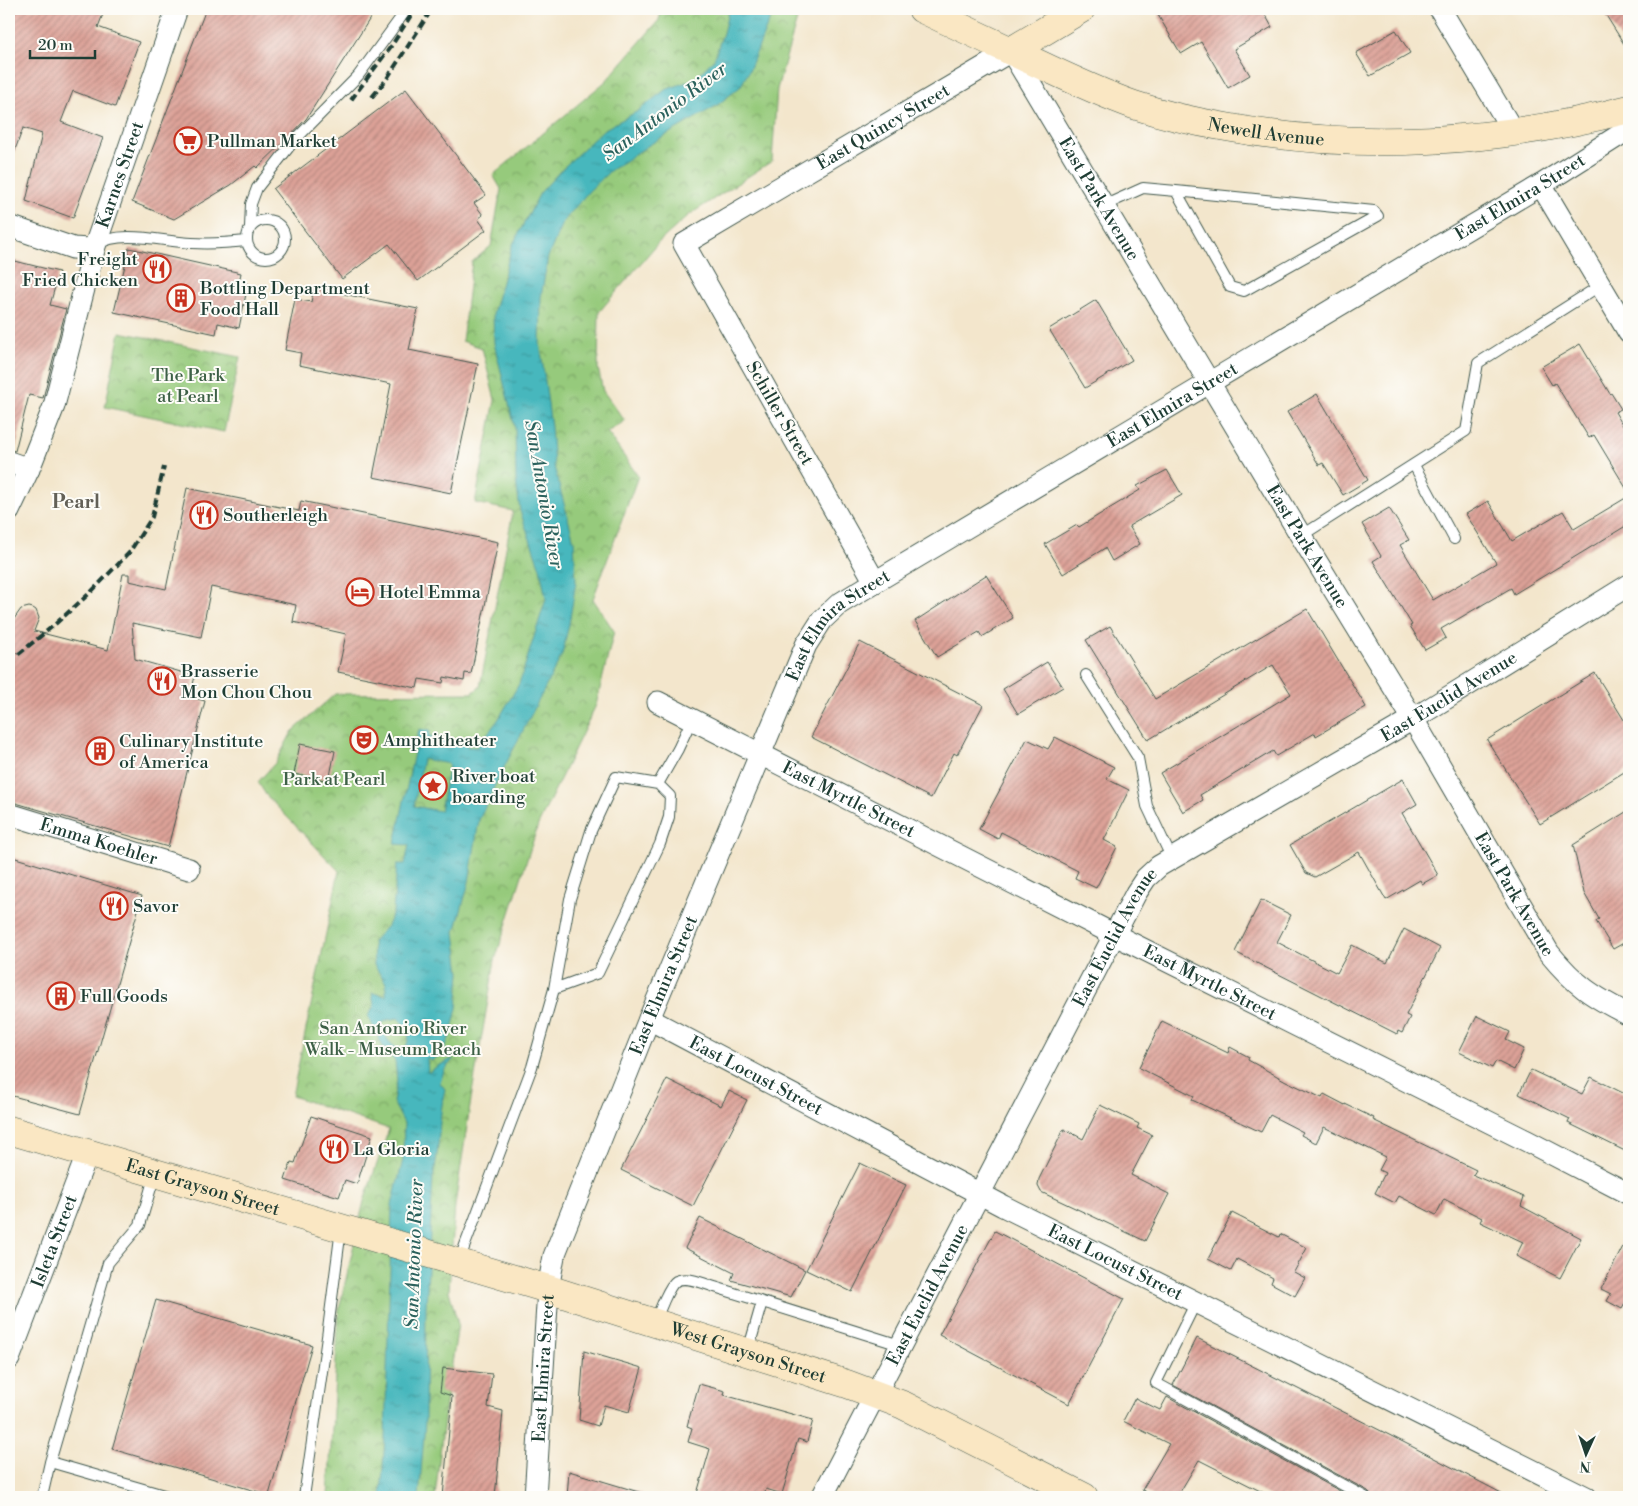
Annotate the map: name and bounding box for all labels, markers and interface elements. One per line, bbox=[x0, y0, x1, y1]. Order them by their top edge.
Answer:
scale bar bbox=[30, 28, 95, 60]
text: 20 m bbox=[38, 36, 73, 55]
water label: San Antonio River bbox=[597, 56, 733, 167]
street label: East Quincy Street bbox=[812, 78, 954, 175]
street label: Newell Avenue bbox=[1206, 113, 1325, 151]
street label: Karnes Street bbox=[91, 118, 149, 231]
supermarket icon: Pullman Market bbox=[173, 126, 203, 156]
place label: Pullman Market bbox=[207, 130, 338, 153]
street label: East Park Avenue bbox=[1053, 133, 1145, 265]
street label: East Elmira Street bbox=[1451, 149, 1590, 246]
place label: Freight Fried Chicken bbox=[22, 248, 139, 292]
restaurant icon: Freight Fried Chicken bbox=[142, 254, 172, 284]
place label: Bottling Department Food Hall bbox=[199, 277, 370, 321]
building icon: Bottling Department Food Hall bbox=[166, 283, 196, 313]
street label: Schiller Street bbox=[741, 357, 819, 470]
street label: East Elmira Street bbox=[1103, 357, 1243, 453]
park label: The Park at Pearl bbox=[151, 364, 226, 408]
water label: San Antonio River bbox=[519, 418, 569, 571]
street label: East Park Avenue bbox=[1261, 480, 1353, 612]
district label: Pearl bbox=[52, 490, 100, 514]
restaurant icon: Southerleigh bbox=[189, 500, 219, 530]
place label: Southerleigh bbox=[223, 504, 328, 527]
street label: East Elmira Street bbox=[781, 564, 895, 685]
hotel icon: Hotel Emma bbox=[345, 577, 375, 607]
place label: Hotel Emma bbox=[379, 581, 482, 604]
street label: East Euclid Avenue bbox=[1376, 646, 1521, 747]
place label: Brasserie Mon Chou Chou bbox=[180, 660, 313, 704]
restaurant icon: Brasserie Mon Chou Chou bbox=[147, 666, 177, 696]
theatre icon: Amphitheater bbox=[349, 725, 379, 755]
place label: Amphitheater bbox=[382, 729, 497, 752]
place label: Culinary Institute of America bbox=[119, 730, 263, 774]
building icon: Culinary Institute of America bbox=[85, 736, 115, 766]
street label: East Myrtle Street bbox=[778, 756, 919, 843]
place label: River boat boarding bbox=[452, 765, 536, 809]
park label: Park at Pearl bbox=[283, 768, 386, 791]
place icon: River boat boarding bbox=[418, 771, 448, 801]
street label: Emma Koehler bbox=[37, 813, 161, 871]
street label: East Park Avenue bbox=[1469, 828, 1559, 961]
street label: East Euclid Avenue bbox=[1068, 862, 1162, 1011]
restaurant icon: Savor bbox=[99, 891, 129, 921]
place label: Savor bbox=[133, 895, 179, 918]
street label: East Elmira Street bbox=[625, 912, 703, 1058]
street label: East Myrtle Street bbox=[1139, 940, 1281, 1026]
building icon: Full Goods bbox=[46, 981, 76, 1011]
place label: Full Goods bbox=[80, 985, 168, 1008]
park label: San Antonio River Walk - Museum Reach bbox=[304, 1017, 482, 1061]
street label: East Locust Street bbox=[685, 1031, 827, 1121]
restaurant icon: La Gloria bbox=[319, 1134, 349, 1164]
place label: La Gloria bbox=[353, 1138, 431, 1161]
street label: East Grayson Street bbox=[123, 1154, 283, 1221]
water label: San Antonio River bbox=[399, 1178, 429, 1329]
street label: Isleta Street bbox=[26, 1191, 83, 1291]
street label: East Locust Street bbox=[1044, 1219, 1187, 1306]
street label: East Euclid Avenue bbox=[881, 1220, 974, 1369]
street label: East Elmira Street bbox=[527, 1293, 560, 1443]
street label: West Grayson Street bbox=[666, 1317, 830, 1389]
north arrow bbox=[1560, 1428, 1610, 1478]
text: N bbox=[1579, 1457, 1591, 1475]

